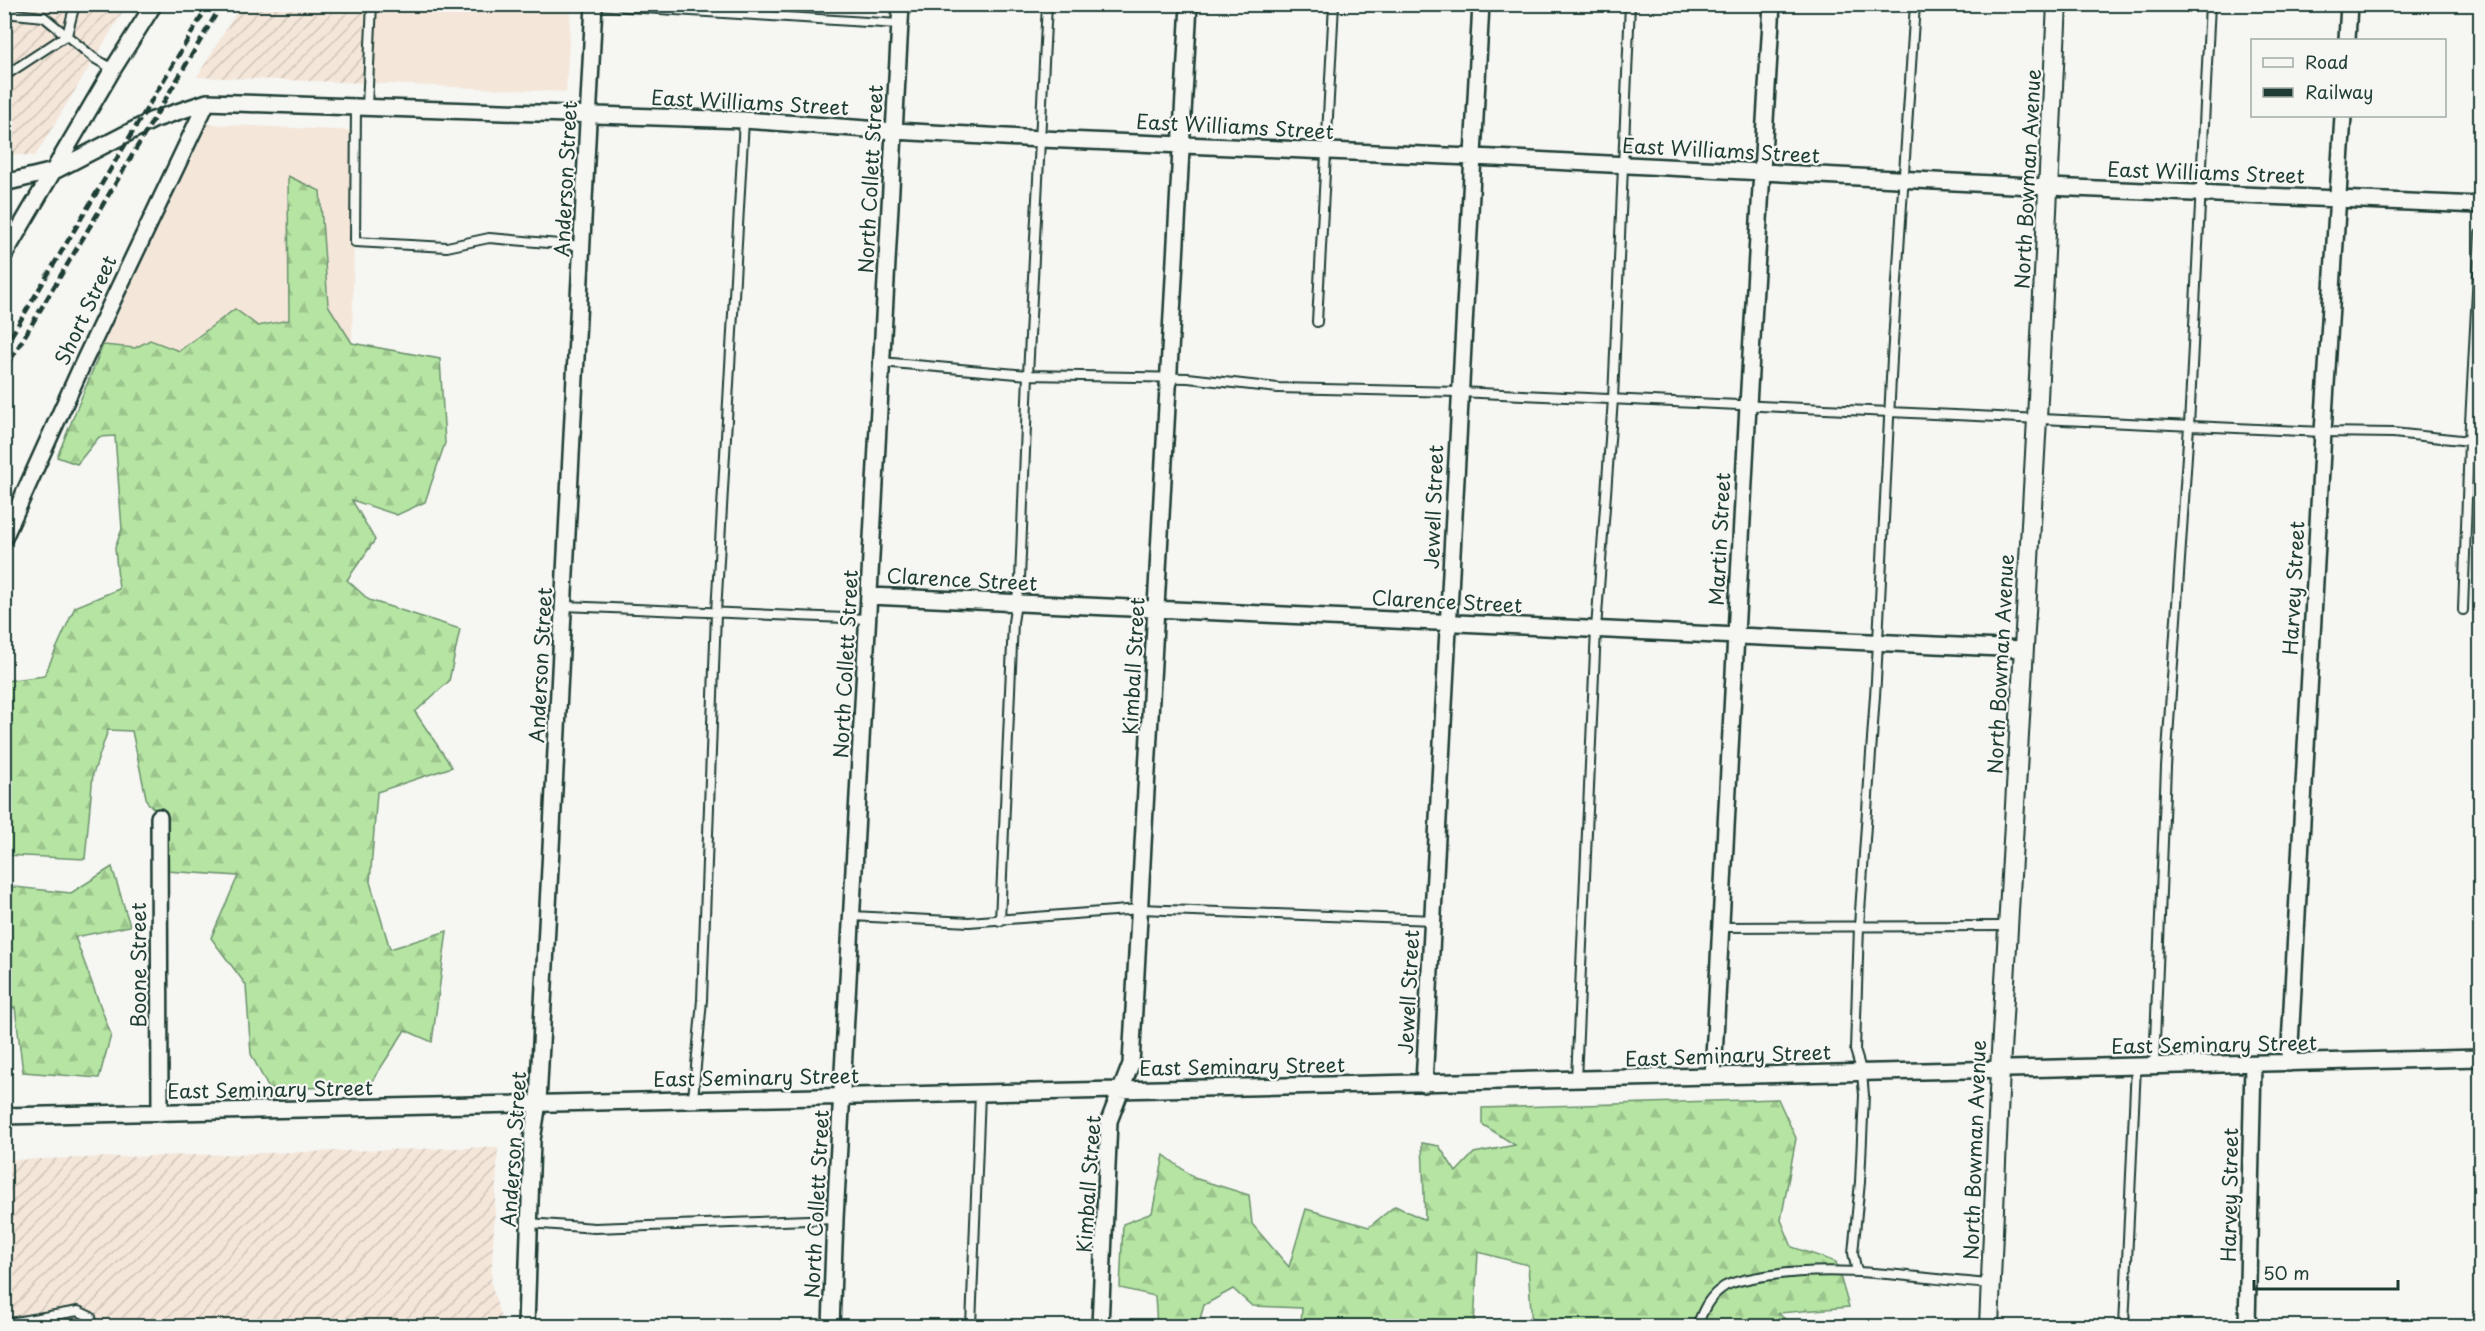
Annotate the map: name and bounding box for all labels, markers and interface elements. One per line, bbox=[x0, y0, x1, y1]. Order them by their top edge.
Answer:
legend bbox=[2251, 39, 2446, 117]
text: Road bbox=[2305, 48, 2349, 75]
street label: North Bowman Avenue bbox=[2006, 68, 2048, 290]
text: Railway bbox=[2305, 78, 2373, 105]
street label: East Williams Street bbox=[651, 82, 849, 122]
street label: North Collett Street bbox=[850, 84, 890, 274]
street label: Anderson Street bbox=[546, 100, 584, 258]
street label: East Williams Street bbox=[1136, 106, 1334, 146]
street label: East Williams Street bbox=[1622, 130, 1820, 170]
street label: East Williams Street bbox=[2107, 154, 2305, 190]
street label: Short Street bbox=[46, 250, 124, 370]
street label: Jewell Street bbox=[1416, 444, 1450, 570]
street label: Martin Street bbox=[1701, 472, 1737, 606]
street label: Harvey Street bbox=[2275, 520, 2311, 656]
street label: North Bowman Avenue bbox=[1979, 553, 2021, 775]
street label: Clarence Street bbox=[886, 560, 1038, 598]
street label: North Collett Street bbox=[825, 569, 865, 759]
street label: Clarence Street bbox=[1371, 582, 1523, 620]
street label: Anderson Street bbox=[521, 586, 559, 744]
street label: Kimball Street bbox=[1114, 596, 1152, 736]
street label: Boone Street bbox=[123, 902, 153, 1028]
street label: Jewell Street bbox=[1390, 929, 1426, 1055]
street label: East Seminary Street bbox=[2111, 1027, 2317, 1061]
street label: East Seminary Street bbox=[1625, 1036, 1831, 1074]
street label: North Bowman Avenue bbox=[1955, 1039, 1993, 1261]
street label: East Seminary Street bbox=[1139, 1049, 1345, 1083]
street label: East Seminary Street bbox=[653, 1060, 859, 1094]
street label: Anderson Street bbox=[493, 1070, 533, 1228]
street label: East Seminary Street bbox=[167, 1072, 373, 1106]
street label: North Collett Street bbox=[796, 1109, 836, 1299]
street label: Kimball Street bbox=[1068, 1114, 1108, 1254]
street label: Harvey Street bbox=[2213, 1128, 2245, 1262]
scale bar bbox=[2254, 1253, 2398, 1291]
text: 50 m bbox=[2263, 1259, 2310, 1286]

